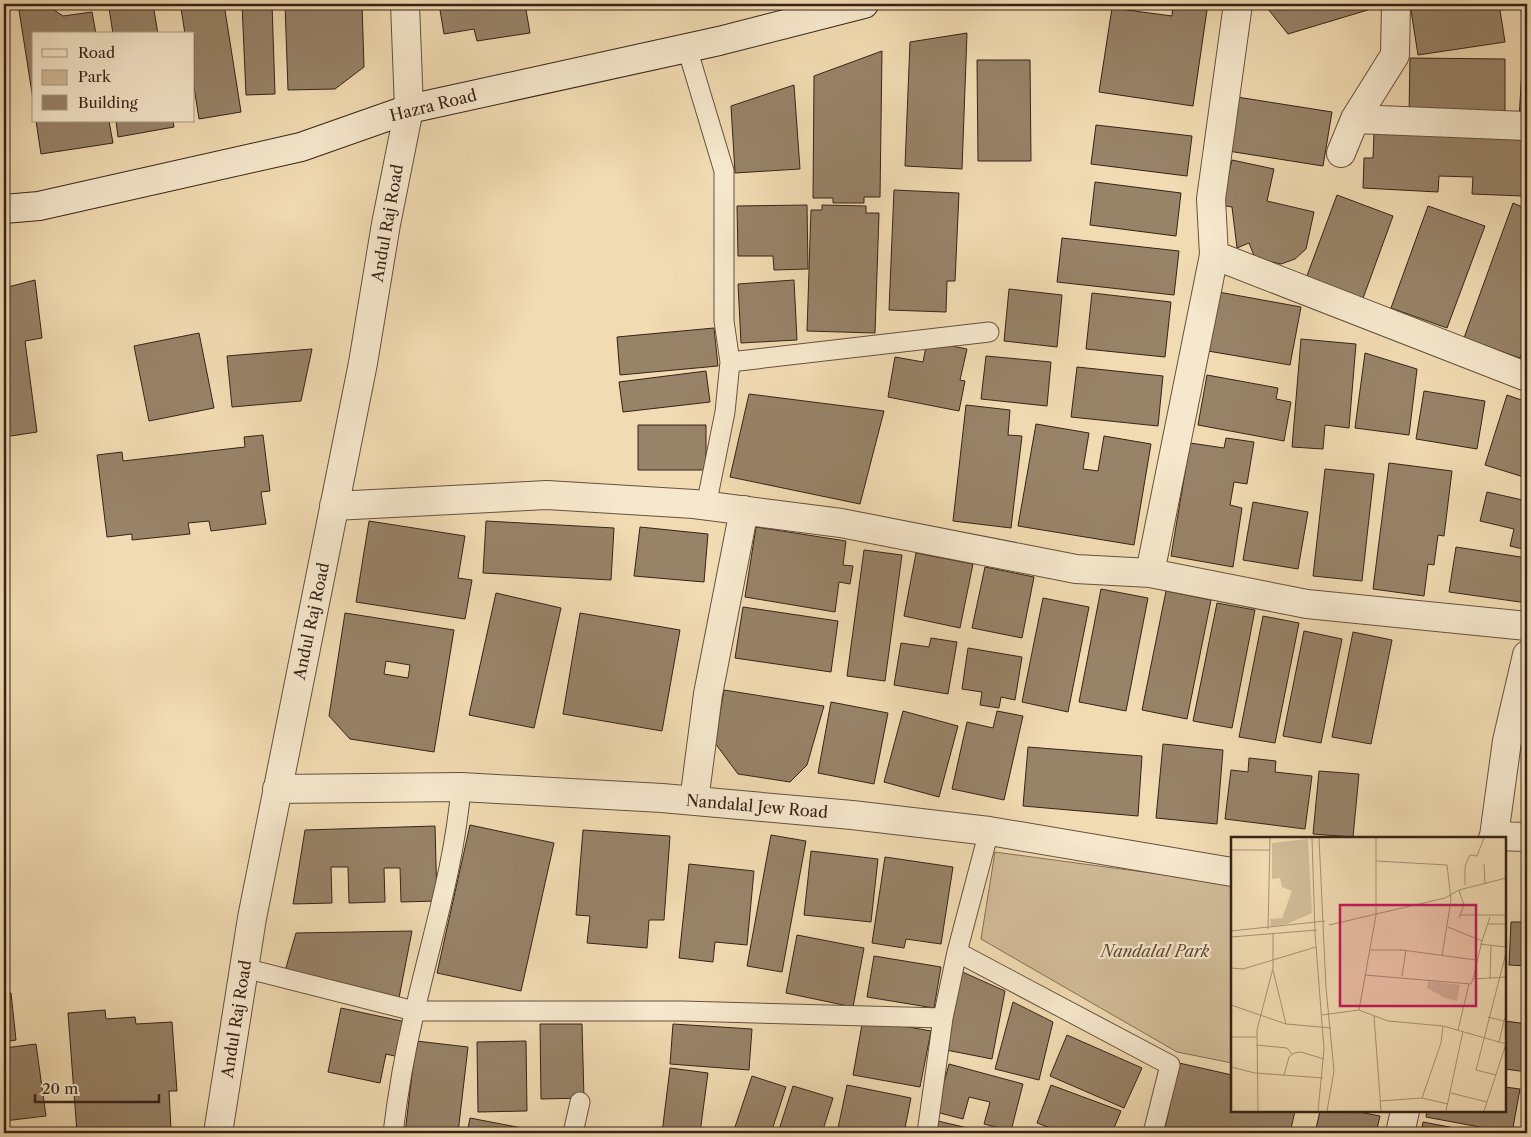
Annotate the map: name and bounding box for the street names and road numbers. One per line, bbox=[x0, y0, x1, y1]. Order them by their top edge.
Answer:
street label: Hazra Road bbox=[387, 84, 479, 125]
street label: Andul Raj Road bbox=[367, 162, 407, 284]
street label: Andul Raj Road bbox=[289, 560, 333, 682]
street label: Nandalal Jew Road bbox=[685, 790, 829, 822]
street label: Andul Raj Road bbox=[217, 958, 255, 1080]

